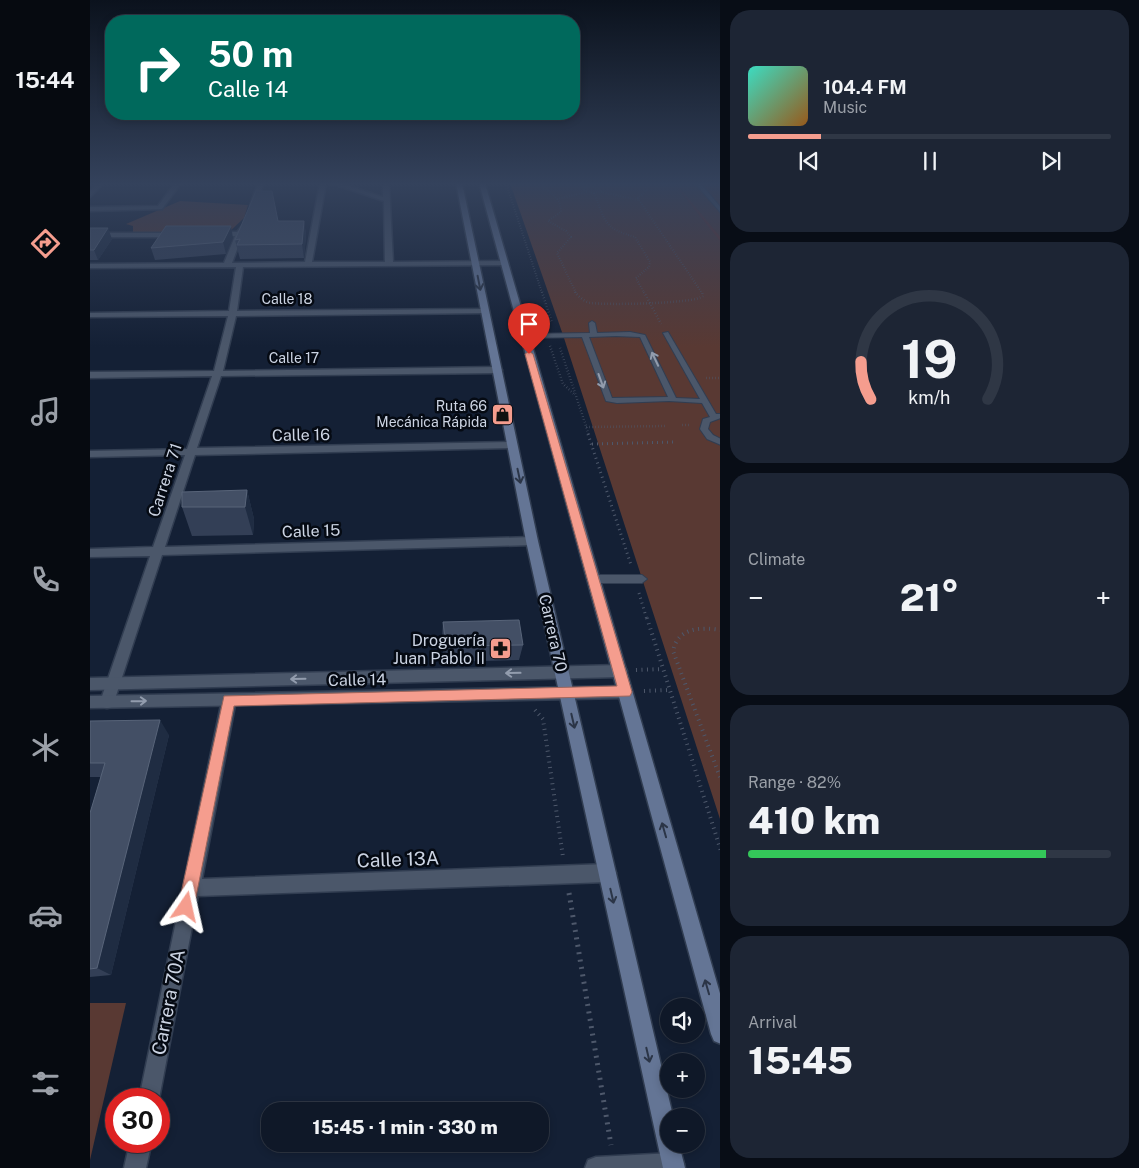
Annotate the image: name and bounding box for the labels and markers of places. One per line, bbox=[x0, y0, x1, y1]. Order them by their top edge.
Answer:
pin bbox=[508, 303, 550, 354]
place label: Ruta 66 Mecánica Rápida bbox=[376, 398, 487, 430]
shop icon: Ruta 66 Mecánica Rápida bbox=[491, 402, 515, 426]
place label: Droguería Juan Pablo II bbox=[393, 631, 485, 668]
pharmacy icon: Droguería Juan Pablo II bbox=[489, 637, 513, 661]

